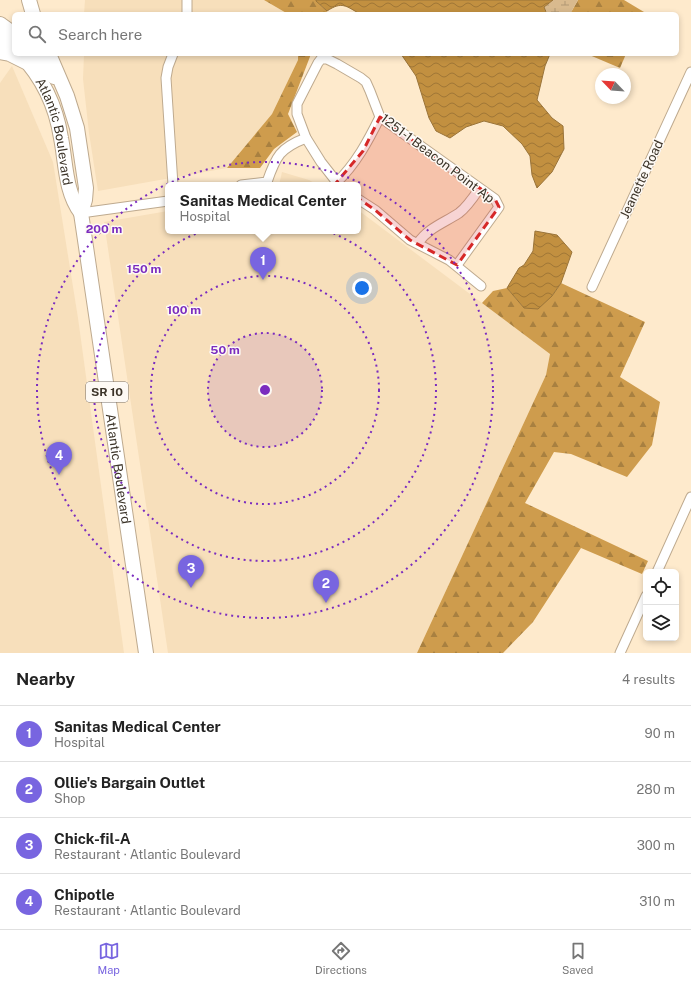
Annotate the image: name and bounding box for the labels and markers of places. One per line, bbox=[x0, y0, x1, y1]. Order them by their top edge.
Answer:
pin: 1 bbox=[250, 247, 276, 280]
centre of rings bbox=[258, 383, 272, 397]
pin: 4 bbox=[46, 442, 72, 475]
pin: 3 bbox=[178, 555, 204, 588]
pin: 2 bbox=[313, 570, 339, 603]

